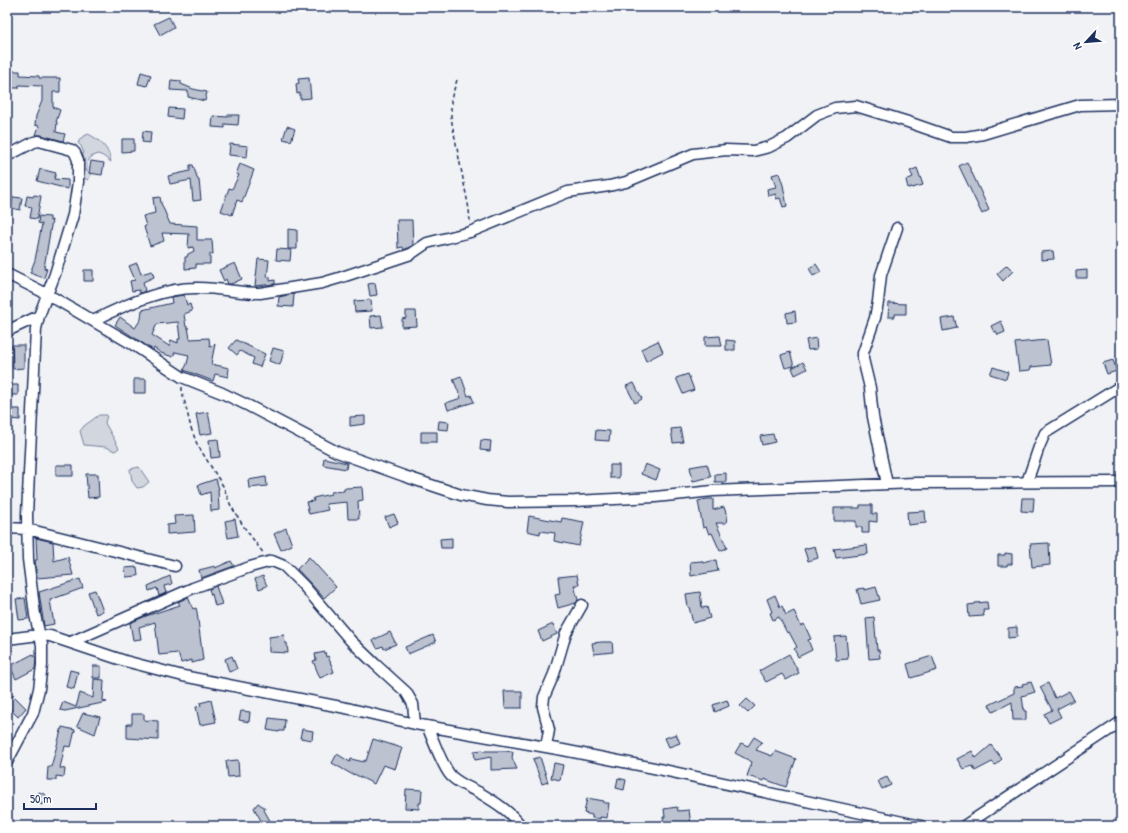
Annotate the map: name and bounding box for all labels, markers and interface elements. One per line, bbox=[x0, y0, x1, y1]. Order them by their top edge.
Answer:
north arrow bbox=[1066, 22, 1106, 62]
text: N bbox=[1069, 41, 1085, 52]
scale bar bbox=[24, 785, 96, 811]
text: 50 m bbox=[30, 790, 51, 807]

